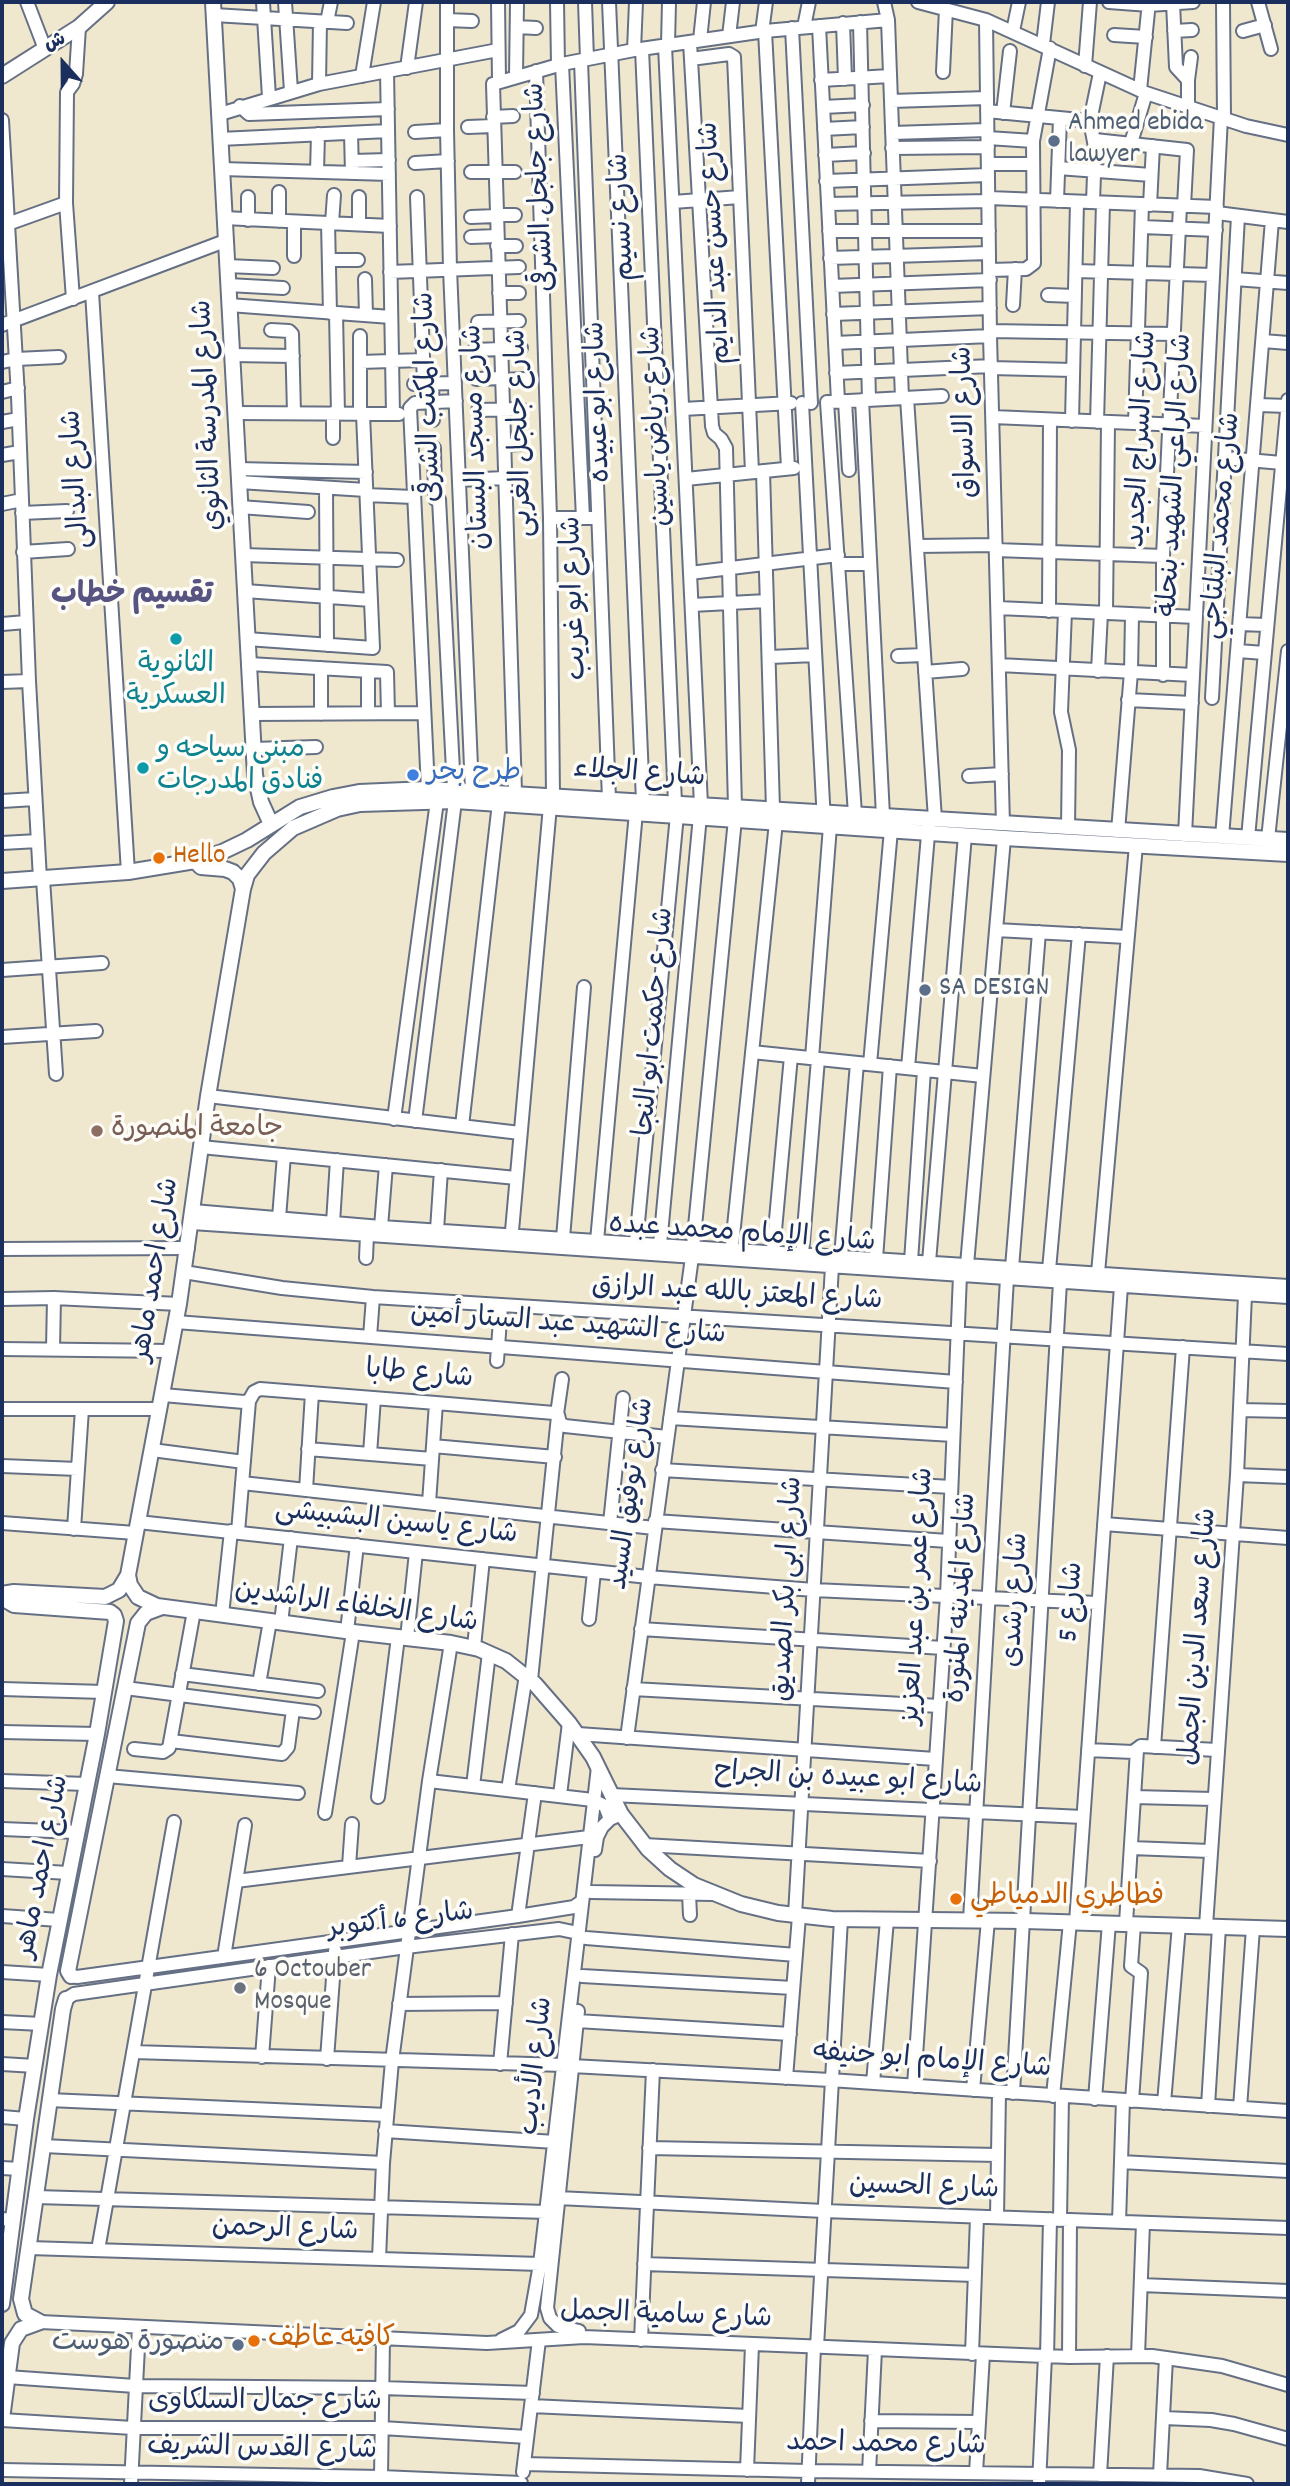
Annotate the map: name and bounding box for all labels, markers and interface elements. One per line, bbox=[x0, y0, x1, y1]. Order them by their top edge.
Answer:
text: ش bbox=[41, 27, 70, 59]
north arrow bbox=[28, 28, 98, 98]
street label: شارع جلجل الشرقى bbox=[521, 81, 565, 293]
place label: Ahmed ebida lawyer bbox=[1068, 108, 1203, 174]
street label: شارع حسن عبد الدايم bbox=[695, 121, 741, 365]
marker: Ahmed ebida lawyer bbox=[1046, 133, 1062, 149]
street label: شارع نسيم bbox=[605, 152, 645, 282]
street label: شارع المكتب الشرقى bbox=[411, 291, 451, 503]
street label: شارع المدرسة الثانوي bbox=[188, 299, 234, 531]
street label: شارع ابو عبيده bbox=[581, 321, 621, 483]
street label: شارع مسجد البستان bbox=[458, 324, 500, 550]
street label: شارع رياض ياسين bbox=[637, 325, 681, 527]
street label: شارع جلجل الغربى bbox=[503, 328, 543, 538]
street label: شارع السراج الجديد bbox=[1122, 330, 1166, 548]
street label: شارع الراعي الشهيد بنحلة bbox=[1154, 332, 1202, 618]
street label: شارع الاسواق bbox=[949, 345, 987, 499]
street label: شارع البدالى bbox=[57, 408, 101, 550]
street label: شارع محمد البلتاجي bbox=[1197, 411, 1251, 641]
street label: شارع ابو غريب bbox=[557, 515, 597, 681]
district label: تقسيم خطاب bbox=[51, 580, 213, 616]
marker: الثانوية العسكرية bbox=[168, 631, 184, 647]
place label: الثانوية العسكرية bbox=[126, 650, 226, 716]
place label: مبنى سياحه و فنادق المدرجات bbox=[157, 735, 323, 801]
street label: شارع الجلاء bbox=[572, 755, 706, 797]
place label: طرح بحر bbox=[427, 758, 521, 792]
marker: مبنى سياحه و فنادق المدرجات bbox=[135, 760, 151, 776]
marker: طرح بحر bbox=[405, 767, 421, 783]
place label: Hello bbox=[173, 841, 225, 875]
marker: Hello bbox=[151, 850, 167, 866]
street label: شارع حكمت ابو النجا bbox=[630, 906, 684, 1138]
place label: SA DESIGN bbox=[939, 973, 1049, 1007]
marker: SA DESIGN bbox=[917, 982, 933, 998]
place label: جامعة المنصورة bbox=[111, 1114, 283, 1148]
marker: جامعة المنصورة bbox=[89, 1123, 105, 1139]
street label: شارع احمد ماهر bbox=[127, 1176, 189, 1364]
street label: شارع الإمام محمد عبده bbox=[607, 1210, 877, 1262]
street label: شارع المعتز بالله عبد الرازق bbox=[591, 1272, 883, 1320]
street label: شارع الشهيد عبد الستار أمين bbox=[409, 1299, 727, 1355]
street label: شارع طابا bbox=[364, 1356, 474, 1398]
street label: شارع توفيق السيد bbox=[604, 1396, 664, 1592]
street label: شارع عمر بن عبد العزيز bbox=[896, 1466, 944, 1726]
street label: شارع ابى بكر الصديق bbox=[767, 1476, 813, 1702]
street label: شارع المدينه المنورة bbox=[942, 1492, 986, 1704]
street label: شارع ياسين البشبيشى bbox=[273, 1496, 519, 1554]
street label: شارع سعد الدين الجمل bbox=[1175, 1507, 1227, 1767]
street label: شارع رشدى bbox=[998, 1532, 1038, 1668]
street label: شارع 5 bbox=[1054, 1561, 1094, 1643]
street label: شارع الخلفاء الراشدين bbox=[232, 1575, 480, 1643]
street label: شارع ابو عبيده بن الجراح bbox=[713, 1757, 983, 1805]
street label: شارع احمد ماهر bbox=[11, 1773, 79, 1961]
place label: فطاطري الدمياطي bbox=[970, 1882, 1164, 1916]
marker: فطاطري الدمياطي bbox=[948, 1891, 964, 1907]
street label: شارع 6 أكتوبر bbox=[326, 1897, 476, 1949]
place label: 6 Octouber Mosque bbox=[254, 1955, 371, 2021]
marker: 6 Octouber Mosque bbox=[232, 1980, 248, 1996]
street label: شارع الأديب bbox=[515, 1995, 563, 2137]
street label: شارع الإمام ابو حنيفه bbox=[812, 2038, 1052, 2088]
street label: شارع الحسين bbox=[848, 2171, 1000, 2209]
street label: شارع الرحمن bbox=[211, 2213, 359, 2251]
street label: شارع سامية الجمل bbox=[559, 2298, 773, 2338]
place label: كافيه عاطف bbox=[268, 2324, 395, 2358]
place label: منصورة هوست bbox=[52, 2328, 224, 2362]
marker: كافيه عاطف bbox=[246, 2333, 262, 2349]
marker: منصورة هوست bbox=[230, 2337, 246, 2353]
street label: شارع جمال السلكاوى bbox=[148, 2387, 382, 2421]
street label: شارع محمد احمد bbox=[786, 2428, 986, 2466]
street label: شارع القدس الشريف bbox=[147, 2432, 377, 2470]

